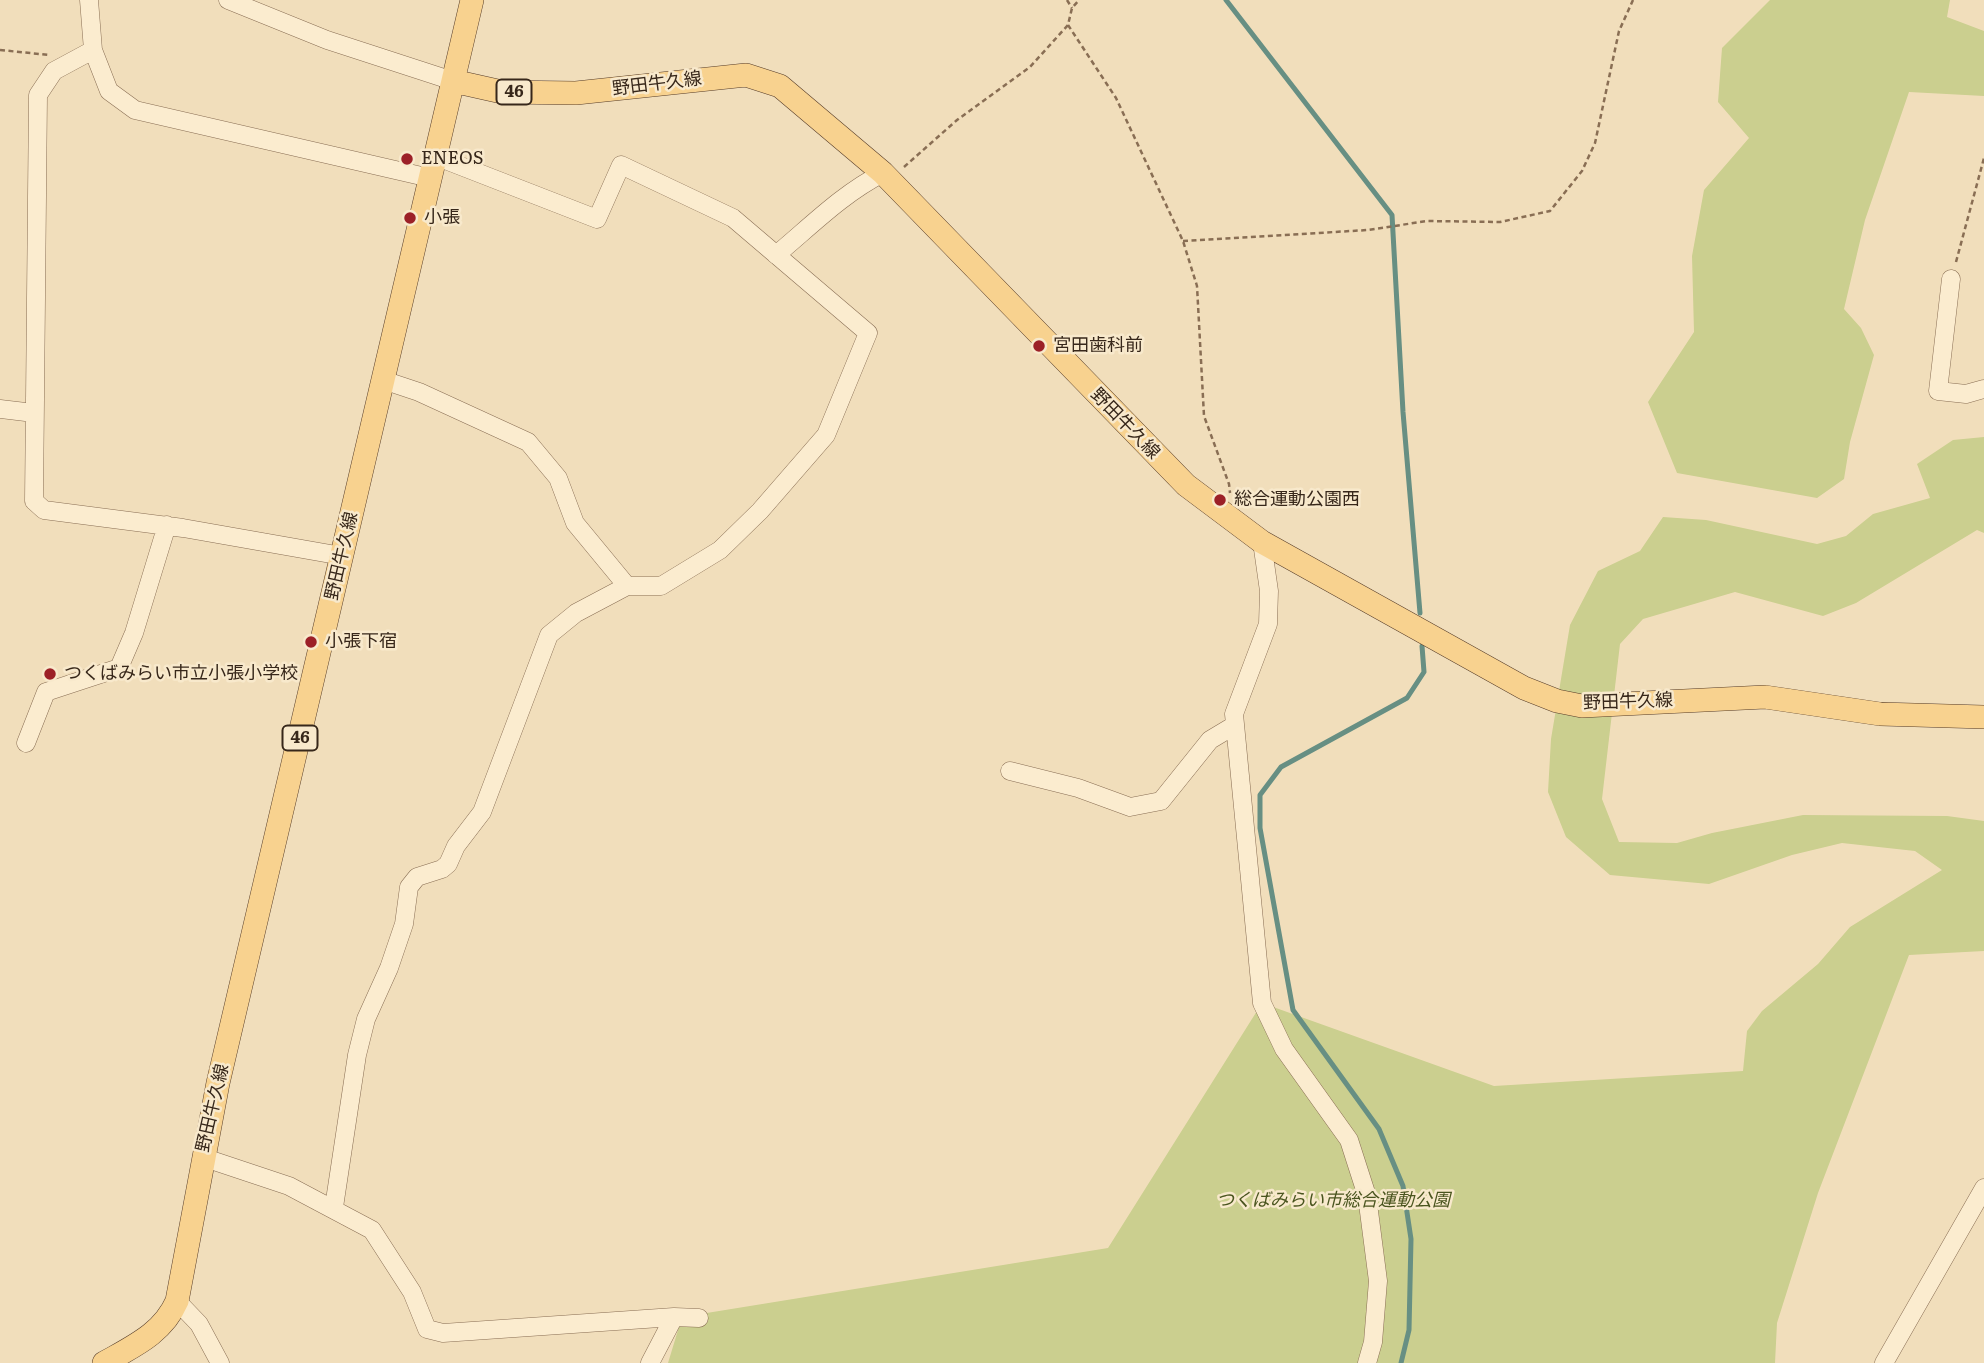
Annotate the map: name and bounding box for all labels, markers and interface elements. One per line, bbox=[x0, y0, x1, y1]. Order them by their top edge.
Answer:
street label: 野田牛久線 bbox=[611, 68, 703, 100]
road number: 46 bbox=[496, 80, 532, 104]
place label: ENEOS bbox=[421, 148, 483, 170]
marker: ENEOS bbox=[399, 151, 415, 167]
place label: 小張 bbox=[424, 207, 460, 229]
marker: 小張 bbox=[402, 210, 418, 226]
place label: 宮田歯科前 bbox=[1053, 335, 1143, 357]
marker: 宮田歯科前 bbox=[1031, 338, 1047, 354]
street label: 野田牛久線 bbox=[1086, 384, 1164, 464]
place label: 総合運動公園西 bbox=[1234, 489, 1360, 511]
marker: 総合運動公園西 bbox=[1212, 492, 1228, 508]
street label: 野田牛久線 bbox=[321, 510, 363, 602]
place label: 小張下宿 bbox=[325, 631, 397, 653]
marker: 小張下宿 bbox=[303, 634, 319, 650]
place label: つくばみらい市立小張小学校 bbox=[64, 663, 298, 685]
marker: つくばみらい市立小張小学校 bbox=[42, 666, 58, 682]
street label: 野田牛久線 bbox=[1583, 690, 1673, 714]
road number: 46 bbox=[282, 726, 318, 750]
street label: 野田牛久線 bbox=[192, 1062, 234, 1154]
park label: つくばみらい市総合運動公園 bbox=[1216, 1190, 1450, 1212]

